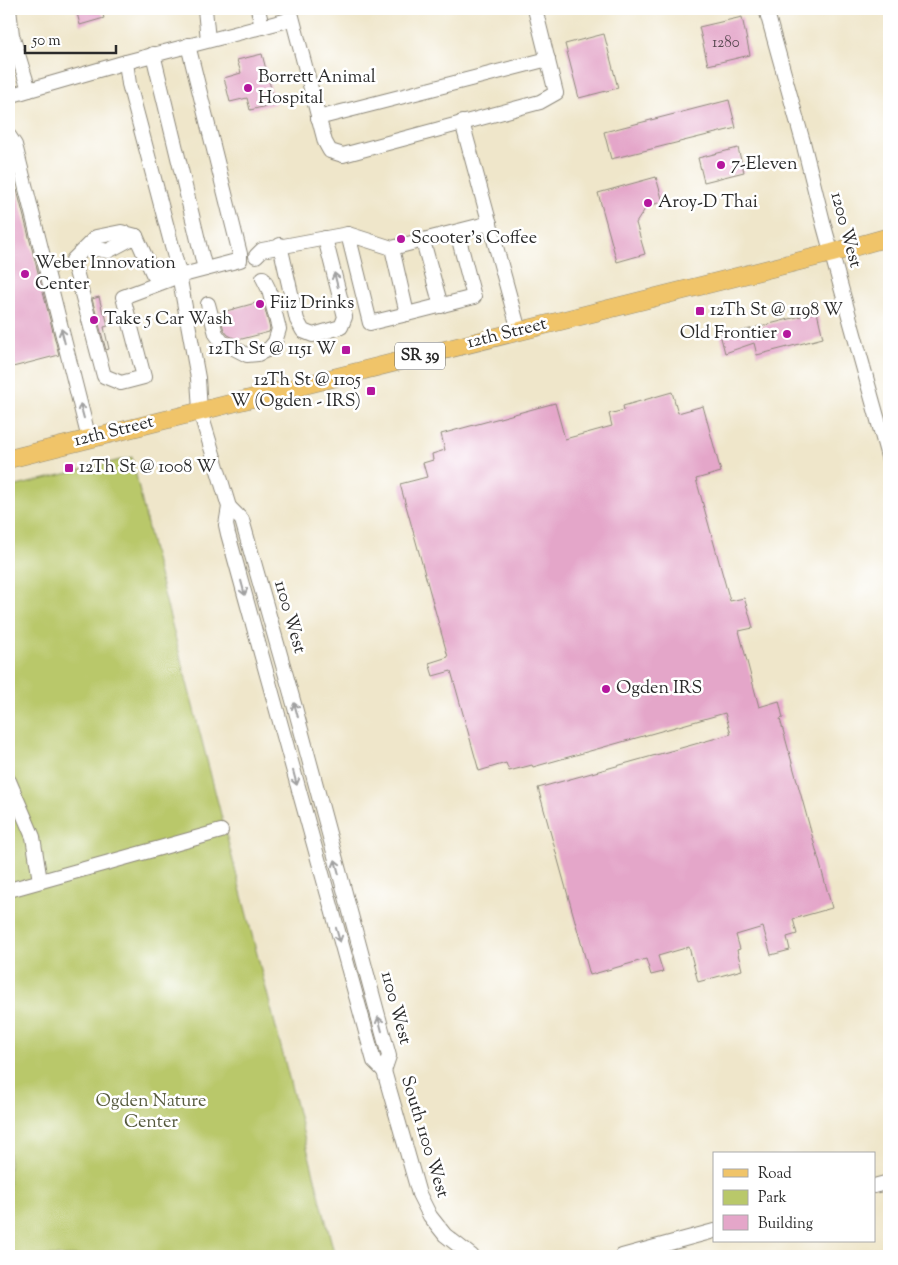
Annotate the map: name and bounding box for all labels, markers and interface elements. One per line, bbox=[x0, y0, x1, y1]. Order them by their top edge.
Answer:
scale bar bbox=[25, 22, 116, 54]
text: 50 m bbox=[31, 31, 61, 52]
house number: 1280 bbox=[712, 33, 740, 54]
place label: Borrett Animal Hospital bbox=[258, 65, 376, 112]
marker: Borrett Animal Hospital bbox=[242, 82, 254, 94]
place label: 7-Eleven bbox=[731, 152, 798, 178]
marker: 7-Eleven bbox=[715, 159, 727, 171]
street label: 1200 West bbox=[822, 189, 868, 271]
place label: Aroy-D Thai bbox=[658, 190, 758, 216]
marker: Aroy-D Thai bbox=[642, 197, 654, 209]
place label: Scooter's Coffee bbox=[411, 226, 537, 252]
marker: Scooter's Coffee bbox=[395, 233, 407, 245]
place label: Weber Innovation Center bbox=[35, 251, 176, 298]
marker: Weber Innovation Center bbox=[19, 268, 31, 280]
one-way arrow bbox=[331, 273, 340, 289]
place label: Fiiz Drinks bbox=[270, 291, 354, 317]
marker: Fiiz Drinks bbox=[254, 298, 266, 310]
place label: 12Th St @ 1198 W bbox=[710, 298, 843, 324]
marker: 12Th St @ 1198 W bbox=[694, 305, 706, 317]
place label: Take 5 Car Wash bbox=[104, 307, 233, 333]
street label: 12th Street bbox=[464, 312, 550, 356]
marker: Take 5 Car Wash bbox=[88, 314, 100, 326]
place label: Old Frontier bbox=[680, 321, 777, 347]
marker: Old Frontier bbox=[781, 328, 793, 340]
one-way arrow bbox=[58, 329, 67, 345]
place label: 12Th St @ 1151 W bbox=[208, 337, 336, 363]
road number: SR 39 bbox=[395, 342, 445, 370]
marker: 12Th St @ 1151 W bbox=[340, 344, 352, 356]
place label: 12Th St @ 1105 W (Ogden - IRS) bbox=[230, 368, 361, 415]
marker: 12Th St @ 1105 W (Ogden - IRS) bbox=[365, 385, 377, 397]
one-way arrow bbox=[77, 403, 86, 419]
street label: 12th Street bbox=[71, 410, 157, 454]
place label: 12Th St @ 1008 W bbox=[79, 455, 216, 481]
marker: 12Th St @ 1008 W bbox=[63, 462, 75, 474]
street label: 1100 West bbox=[266, 577, 312, 657]
one-way arrow bbox=[239, 579, 249, 595]
place label: Ogden IRS bbox=[616, 676, 702, 702]
marker: Ogden IRS bbox=[600, 683, 612, 695]
one-way arrow bbox=[290, 703, 300, 719]
one-way arrow bbox=[291, 770, 300, 786]
one-way arrow bbox=[332, 860, 342, 876]
one-way arrow bbox=[334, 927, 344, 943]
street label: 1100 West bbox=[373, 969, 417, 1047]
one-way arrow bbox=[375, 1016, 384, 1032]
street label: South 1100 West bbox=[393, 1073, 455, 1201]
park label: Ogden Nature Center bbox=[96, 1089, 206, 1136]
legend bbox=[713, 1152, 876, 1242]
text: Road bbox=[758, 1164, 792, 1185]
text: Park bbox=[758, 1188, 787, 1209]
text: Building bbox=[758, 1214, 813, 1235]

